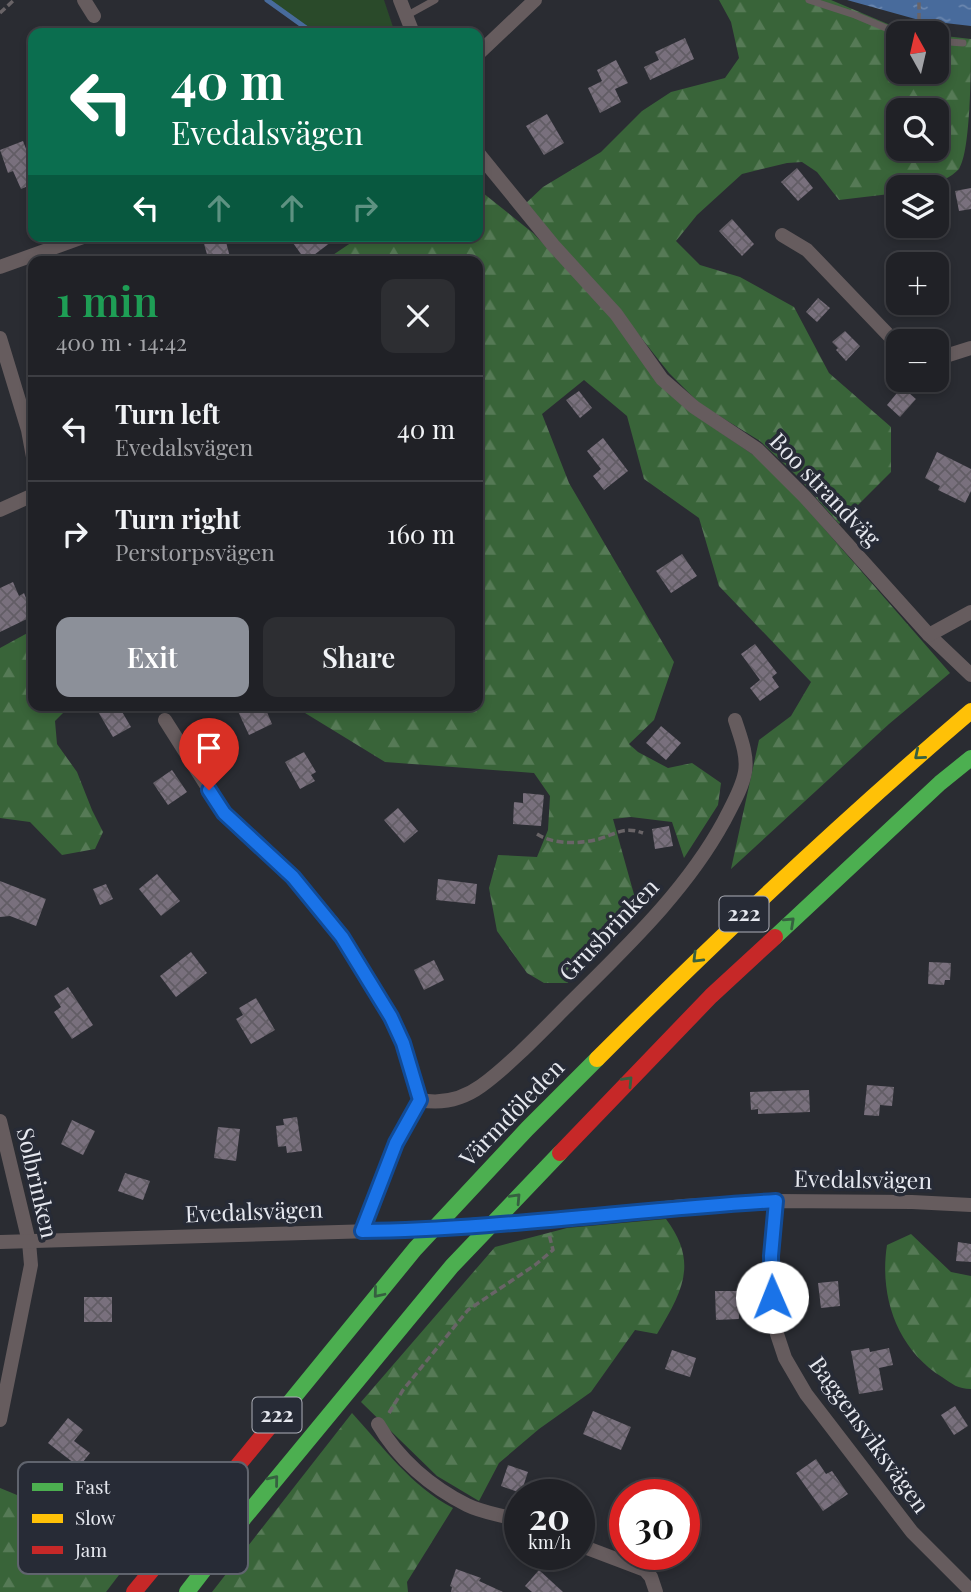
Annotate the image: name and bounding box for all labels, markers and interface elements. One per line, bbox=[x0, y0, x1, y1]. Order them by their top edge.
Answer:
north arrow bbox=[886, 21, 948, 84]
map controls bbox=[886, 21, 949, 392]
text: 40 m bbox=[171, 47, 284, 112]
icon: left bbox=[56, 56, 147, 147]
button: search bbox=[886, 98, 949, 161]
text: Evedalsvägen bbox=[171, 110, 363, 153]
button: layers bbox=[886, 175, 949, 238]
icon: left bbox=[127, 189, 165, 227]
icon: ahead bbox=[200, 189, 238, 227]
icon: ahead bbox=[273, 189, 311, 227]
icon: right bbox=[346, 189, 384, 227]
button: + bbox=[886, 252, 949, 315]
text: 1 min bbox=[56, 272, 158, 328]
button: close bbox=[381, 279, 455, 353]
text: 400 m · 14:42 bbox=[56, 326, 187, 357]
button: − bbox=[886, 329, 949, 392]
text: Turn left bbox=[115, 396, 220, 431]
icon: left bbox=[56, 410, 94, 448]
text: 40 m bbox=[397, 411, 455, 446]
street label: Boo strandväg bbox=[764, 425, 888, 553]
text: Evedalsvägen bbox=[115, 431, 253, 462]
text: Turn right bbox=[115, 501, 241, 536]
icon: right bbox=[56, 515, 94, 553]
text: 160 m bbox=[387, 516, 455, 551]
text: Perstorpsvägen bbox=[115, 536, 275, 567]
button: Exit bbox=[56, 617, 249, 697]
button: Share bbox=[263, 617, 455, 697]
pin bbox=[179, 718, 239, 790]
icon: arrive bbox=[190, 729, 228, 767]
one-way arrow bbox=[914, 747, 927, 759]
street label: Grusbrinken bbox=[551, 871, 665, 987]
road number: 222 bbox=[720, 897, 768, 932]
one-way arrow bbox=[782, 918, 795, 930]
one-way arrow bbox=[692, 950, 705, 963]
street label: Värmdöleden bbox=[451, 1051, 570, 1173]
one-way arrow bbox=[619, 1077, 632, 1090]
street label: Solbrinken bbox=[11, 1124, 66, 1241]
street label: Evedalsvägen bbox=[794, 1162, 933, 1195]
street label: Evedalsvägen bbox=[184, 1193, 324, 1228]
one-way arrow bbox=[507, 1193, 520, 1206]
position arrow bbox=[735, 1260, 809, 1334]
one-way arrow bbox=[374, 1284, 386, 1297]
street label: Baggensviksvägen bbox=[803, 1350, 938, 1519]
road number: 222 bbox=[252, 1398, 302, 1432]
legend bbox=[18, 1462, 248, 1574]
text: Fast bbox=[75, 1473, 111, 1499]
one-way arrow bbox=[266, 1476, 279, 1488]
speed limit sign: 30 bbox=[609, 1479, 700, 1570]
text: 20 bbox=[529, 1492, 570, 1539]
text: Slow bbox=[75, 1504, 116, 1530]
text: km/h bbox=[528, 1530, 571, 1554]
text: Jam bbox=[74, 1536, 107, 1562]

